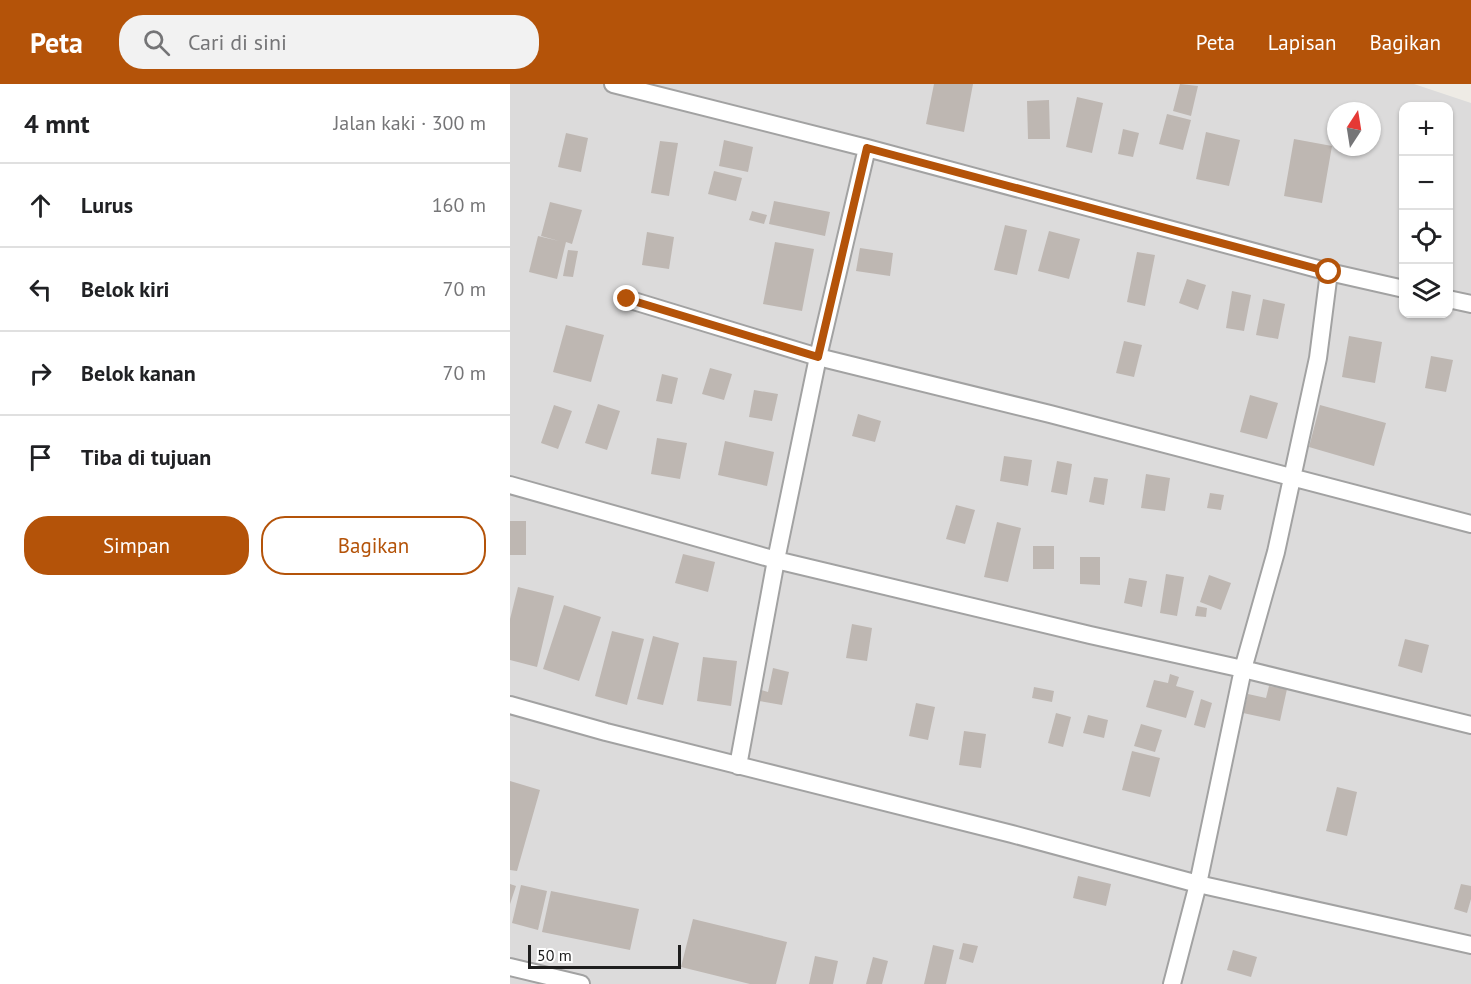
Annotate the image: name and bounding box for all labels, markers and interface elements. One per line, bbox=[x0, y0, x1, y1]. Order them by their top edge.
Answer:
search box bbox=[119, 15, 539, 69]
text: Peta bbox=[30, 24, 83, 61]
icon: search bbox=[140, 26, 173, 59]
text: Cari di sini bbox=[188, 28, 287, 56]
text: Peta bbox=[1196, 29, 1235, 56]
text: Lapisan bbox=[1268, 29, 1336, 56]
text: Bagikan bbox=[1369, 29, 1441, 56]
north arrow bbox=[1327, 102, 1381, 156]
map controls bbox=[1399, 102, 1453, 318]
button: + bbox=[1399, 102, 1453, 156]
text: 4 mnt bbox=[24, 107, 90, 140]
text: Jalan kaki · 300 m bbox=[333, 110, 486, 136]
button: − bbox=[1399, 156, 1453, 210]
icon: ahead bbox=[24, 189, 57, 222]
text: Lurus bbox=[81, 191, 133, 219]
text: 160 m bbox=[432, 192, 486, 218]
button: locate bbox=[1399, 210, 1453, 264]
route start bbox=[1315, 258, 1341, 284]
button: layers bbox=[1399, 264, 1453, 318]
icon: left bbox=[24, 273, 57, 306]
text: Belok kiri bbox=[81, 275, 170, 303]
text: 70 m bbox=[443, 276, 486, 302]
route end bbox=[613, 285, 639, 311]
icon: right bbox=[24, 357, 57, 390]
text: Belok kanan bbox=[81, 359, 196, 387]
text: 70 m bbox=[443, 360, 486, 386]
icon: arrive bbox=[24, 441, 57, 474]
text: Tiba di tujuan bbox=[81, 443, 211, 471]
button: Simpan bbox=[24, 516, 249, 575]
button: Bagikan bbox=[261, 516, 486, 575]
scale bar bbox=[528, 942, 681, 970]
text: 50 m bbox=[537, 945, 572, 965]

